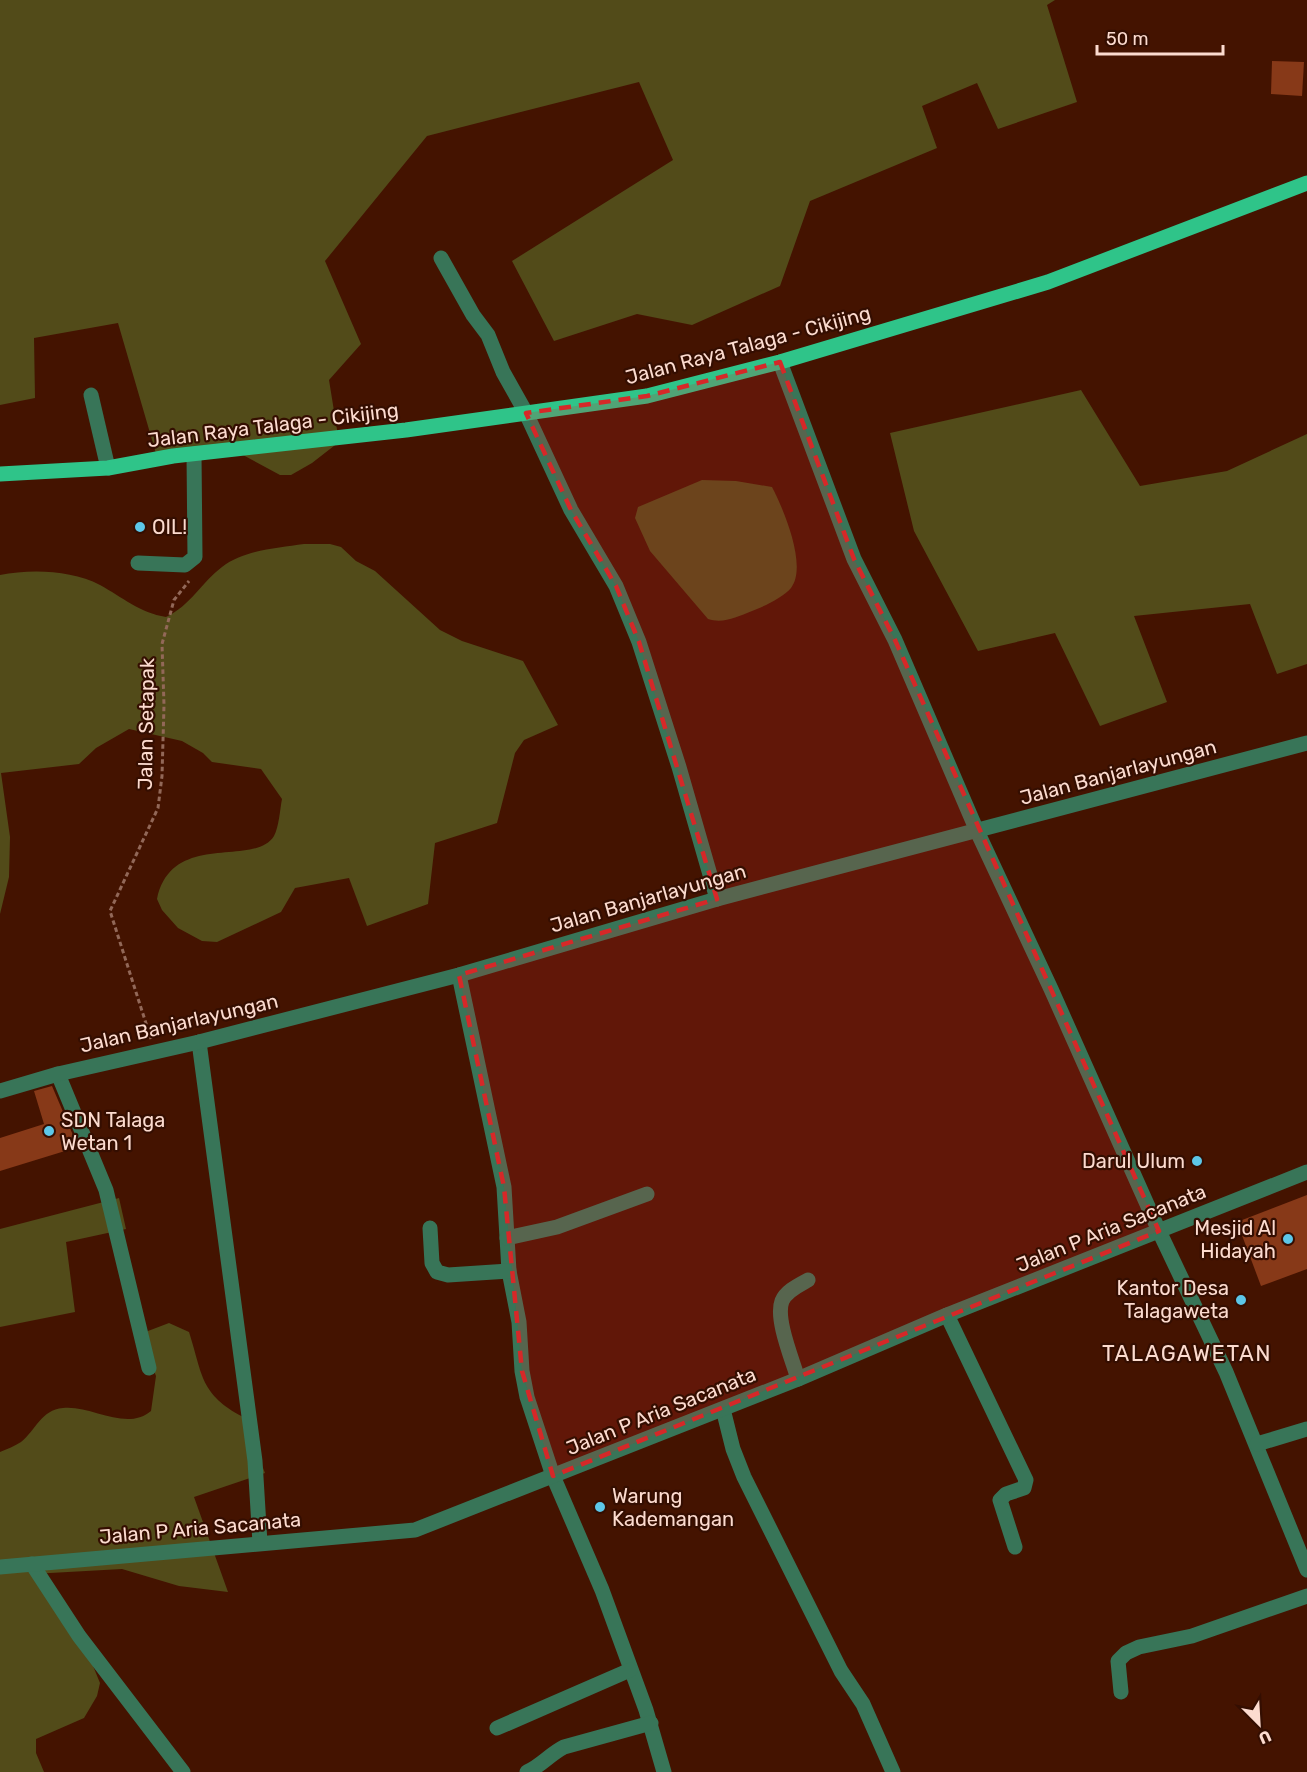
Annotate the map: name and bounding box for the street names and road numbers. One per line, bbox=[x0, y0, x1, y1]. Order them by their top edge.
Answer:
street label: Jalan Raya Talaga - Cikijing bbox=[623, 301, 873, 389]
street label: Jalan Raya Talaga - Cikijing bbox=[146, 398, 400, 452]
street label: Jalan Setapak bbox=[133, 657, 159, 790]
street label: Jalan Banjarlayungan bbox=[1017, 734, 1219, 810]
street label: Jalan Banjarlayungan bbox=[547, 859, 749, 937]
street label: Jalan Banjarlayungan bbox=[78, 988, 280, 1058]
street label: Jalan P Aria Sacanata bbox=[1013, 1179, 1209, 1277]
street label: Jalan P Aria Sacanata bbox=[563, 1362, 759, 1460]
street label: Jalan P Aria Sacanata bbox=[98, 1507, 302, 1549]

